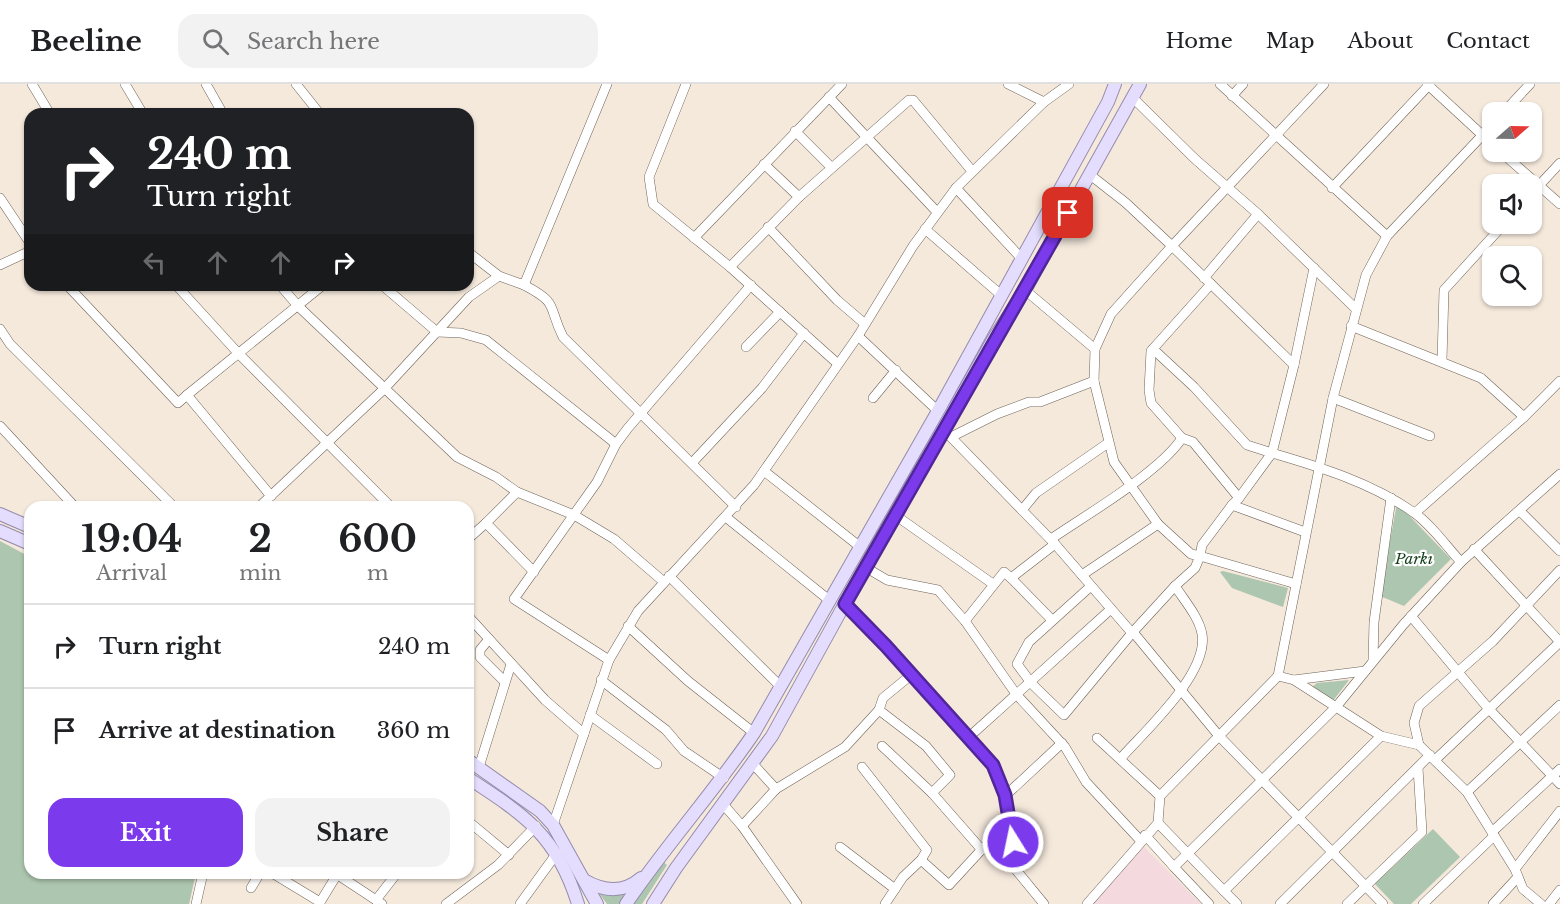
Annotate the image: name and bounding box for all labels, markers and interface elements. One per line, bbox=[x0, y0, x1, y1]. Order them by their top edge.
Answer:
search box bbox=[178, 14, 598, 68]
text: Beeline bbox=[30, 24, 142, 59]
icon: search bbox=[199, 25, 232, 58]
text: Search here bbox=[247, 28, 380, 55]
text: Home bbox=[1166, 28, 1233, 54]
text: Map bbox=[1266, 28, 1314, 54]
text: About bbox=[1347, 28, 1413, 54]
text: Contact bbox=[1446, 28, 1530, 54]
north arrow bbox=[1482, 102, 1542, 162]
map controls bbox=[1482, 102, 1542, 306]
text: 240 m bbox=[147, 128, 292, 180]
icon: right bbox=[48, 132, 126, 210]
button: sound bbox=[1482, 174, 1542, 234]
text: Turn right bbox=[147, 180, 291, 213]
pin bbox=[1042, 187, 1093, 238]
icon: arrive bbox=[1051, 196, 1084, 229]
icon: left bbox=[138, 246, 171, 279]
icon: ahead bbox=[201, 246, 234, 279]
icon: ahead bbox=[264, 246, 297, 279]
icon: right bbox=[327, 246, 360, 279]
button: search bbox=[1482, 246, 1542, 306]
text: 19:04 bbox=[81, 517, 182, 562]
text: 2 bbox=[249, 517, 272, 562]
text: 600 bbox=[338, 517, 417, 562]
park label: Parkı bbox=[1394, 549, 1433, 568]
text: Arrival bbox=[96, 561, 167, 585]
text: min bbox=[239, 561, 281, 585]
text: m bbox=[367, 561, 388, 585]
icon: right bbox=[48, 630, 81, 663]
text: Turn right bbox=[99, 633, 221, 660]
text: 240 m bbox=[378, 633, 450, 660]
icon: arrive bbox=[48, 714, 81, 747]
text: Arrive at destination bbox=[99, 717, 336, 744]
text: 360 m bbox=[377, 717, 450, 744]
button: Exit bbox=[48, 798, 243, 867]
button: Share bbox=[255, 798, 450, 867]
position arrow bbox=[981, 810, 1045, 874]

